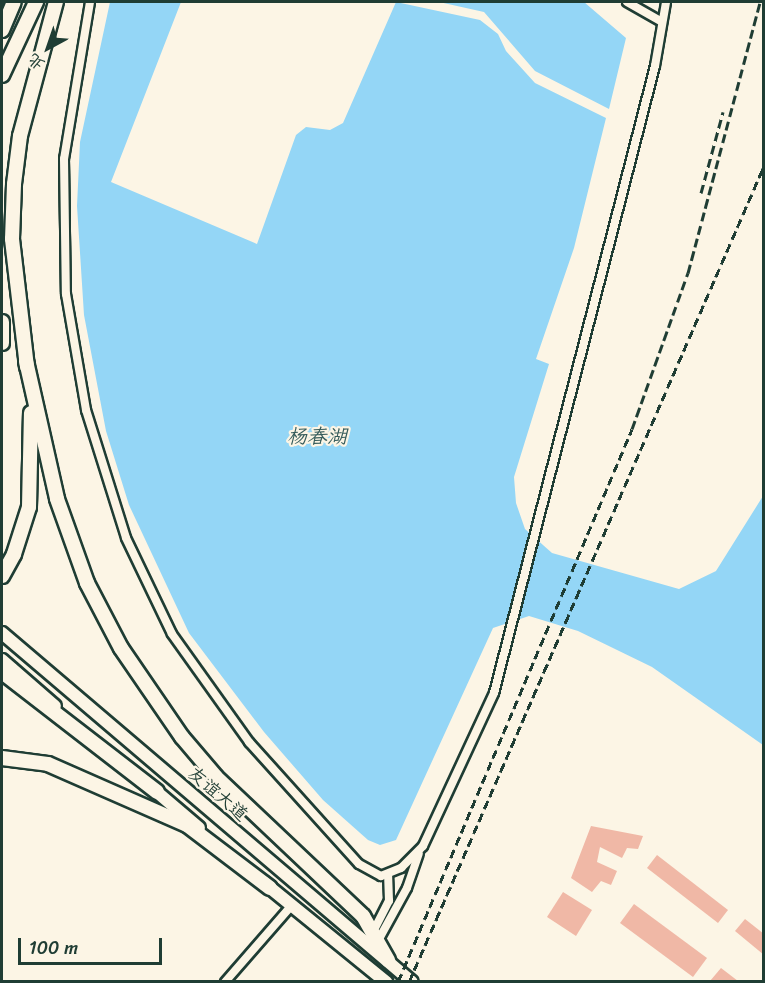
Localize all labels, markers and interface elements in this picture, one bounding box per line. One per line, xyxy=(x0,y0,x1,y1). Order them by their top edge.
north arrow xyxy=(18,18,78,78)
text: 北 xyxy=(21,46,52,78)
water label: 杨春湖 xyxy=(287,424,347,448)
street label: 友谊大道 xyxy=(184,762,252,826)
scale bar xyxy=(21,926,165,964)
text: 100 m xyxy=(29,932,78,964)

